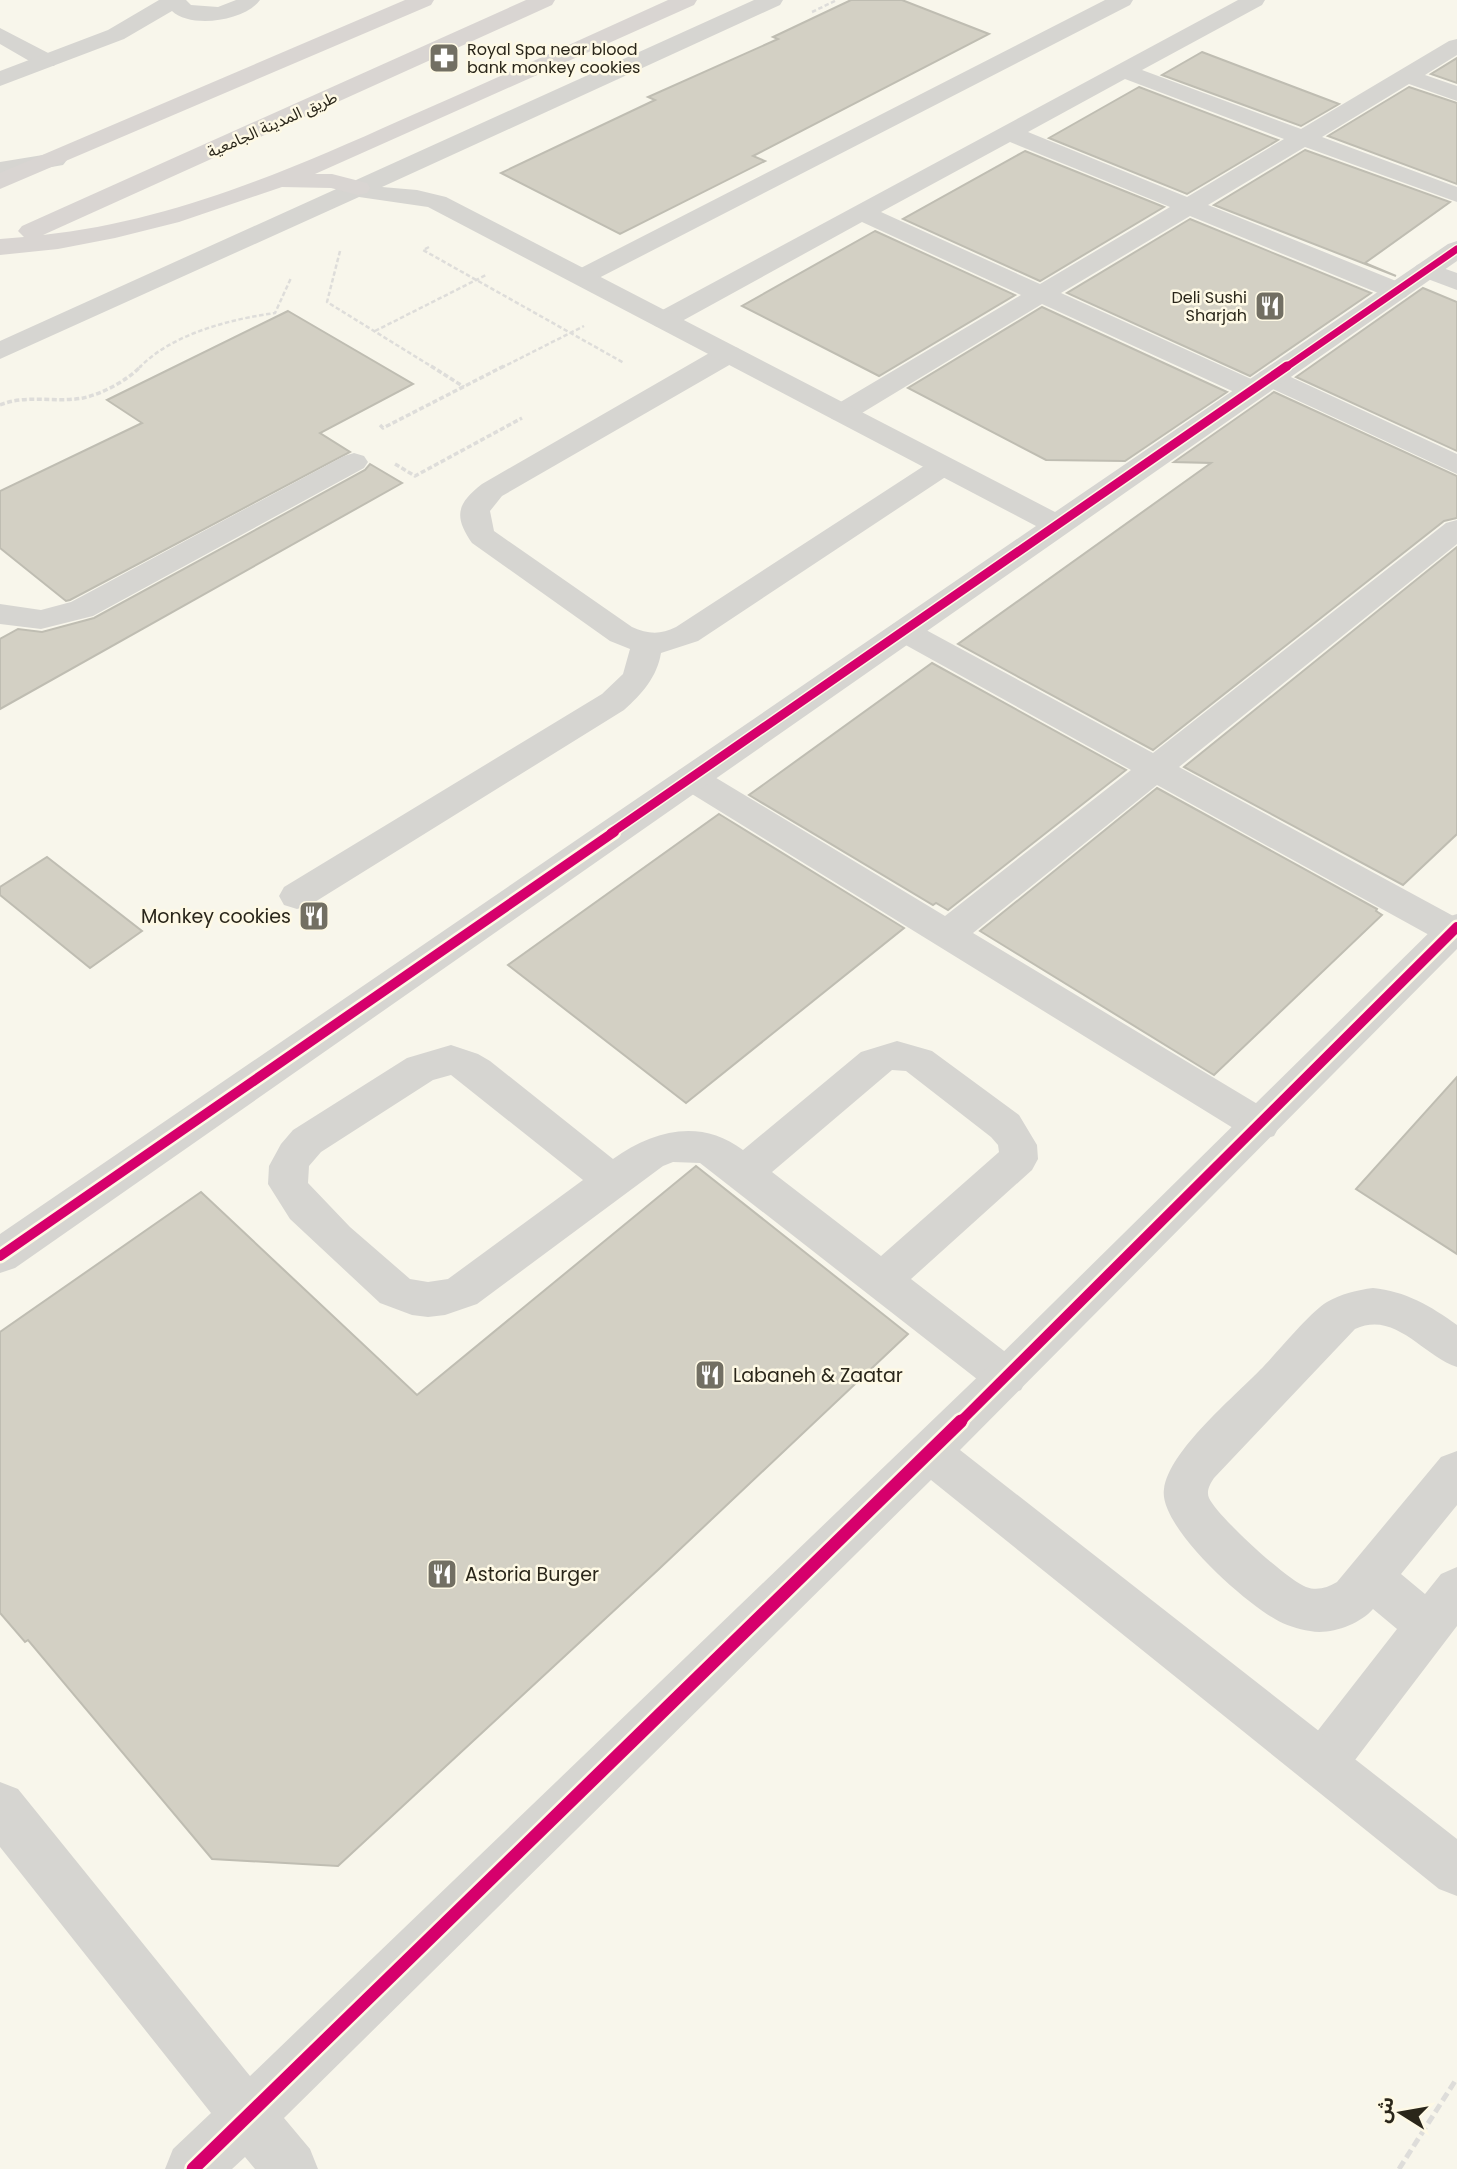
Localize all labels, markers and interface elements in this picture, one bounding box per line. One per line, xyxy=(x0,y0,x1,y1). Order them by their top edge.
place label: Royal Spa near blood bank monkey cookies xyxy=(467,38,640,79)
pharmacy icon: Royal Spa near blood bank monkey cookies xyxy=(427,41,461,75)
street label: طريق المدينة الجامعية xyxy=(204,85,341,163)
place label: Deli Sushi Sharjah xyxy=(1171,286,1247,327)
restaurant icon: Deli Sushi Sharjah xyxy=(1253,289,1287,323)
restaurant icon: Monkey cookies xyxy=(297,899,331,933)
place label: Monkey cookies xyxy=(141,903,291,930)
restaurant icon: Labaneh & Zaatar xyxy=(693,1358,727,1392)
place label: Labaneh & Zaatar xyxy=(733,1362,903,1389)
restaurant icon: Astoria Burger xyxy=(425,1557,459,1591)
place label: Astoria Burger xyxy=(465,1561,599,1588)
north arrow xyxy=(1366,2078,1436,2148)
text: ش xyxy=(1369,2094,1401,2125)

